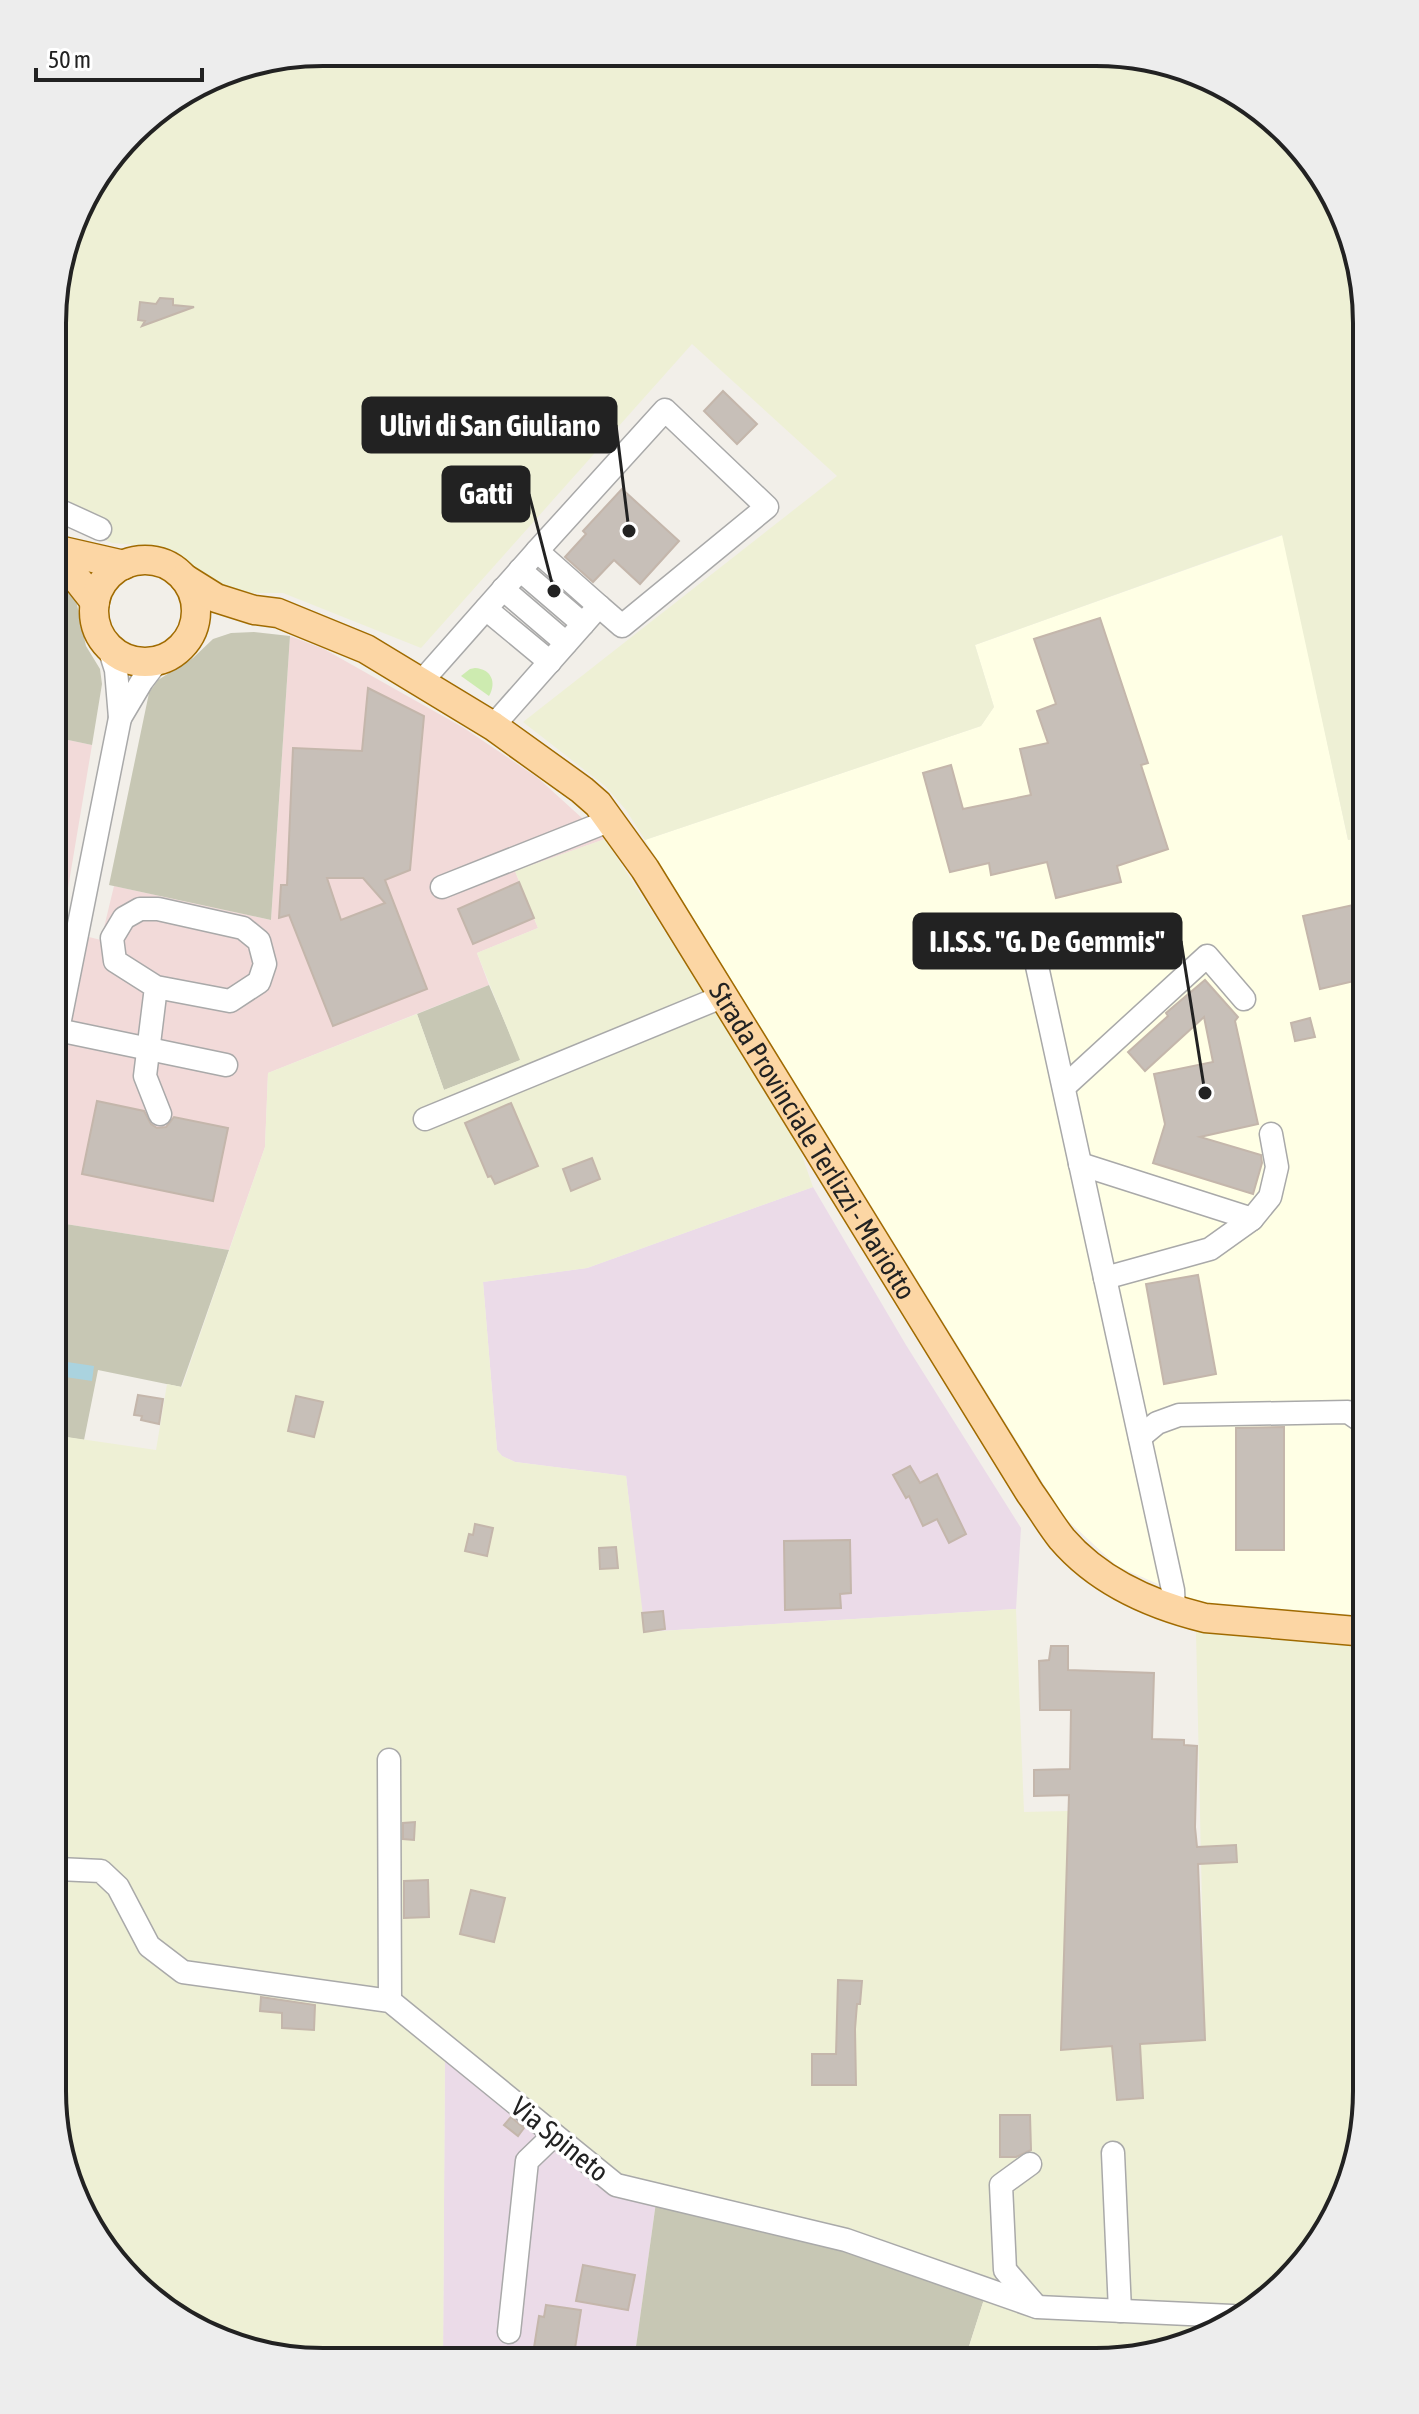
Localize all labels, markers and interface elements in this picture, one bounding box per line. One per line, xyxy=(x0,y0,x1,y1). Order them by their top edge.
scale bar xyxy=(36,32,202,82)
text: 50 m xyxy=(48,46,91,73)
callout: Ulivi di San Giuliano xyxy=(363,398,616,452)
text: Ulivi di San Giuliano xyxy=(379,408,601,442)
callout: Gatti xyxy=(443,467,529,521)
text: Gatti xyxy=(459,476,513,510)
callout: I.I.S.S. "G. De Gemmis" xyxy=(914,914,1181,968)
text: I.I.S.S. "G. De Gemmis" xyxy=(929,924,1165,958)
street label: Strada Provinciale Terlizzi - Mariotto xyxy=(703,977,923,1305)
street label: Via Spineto xyxy=(505,2090,615,2188)

